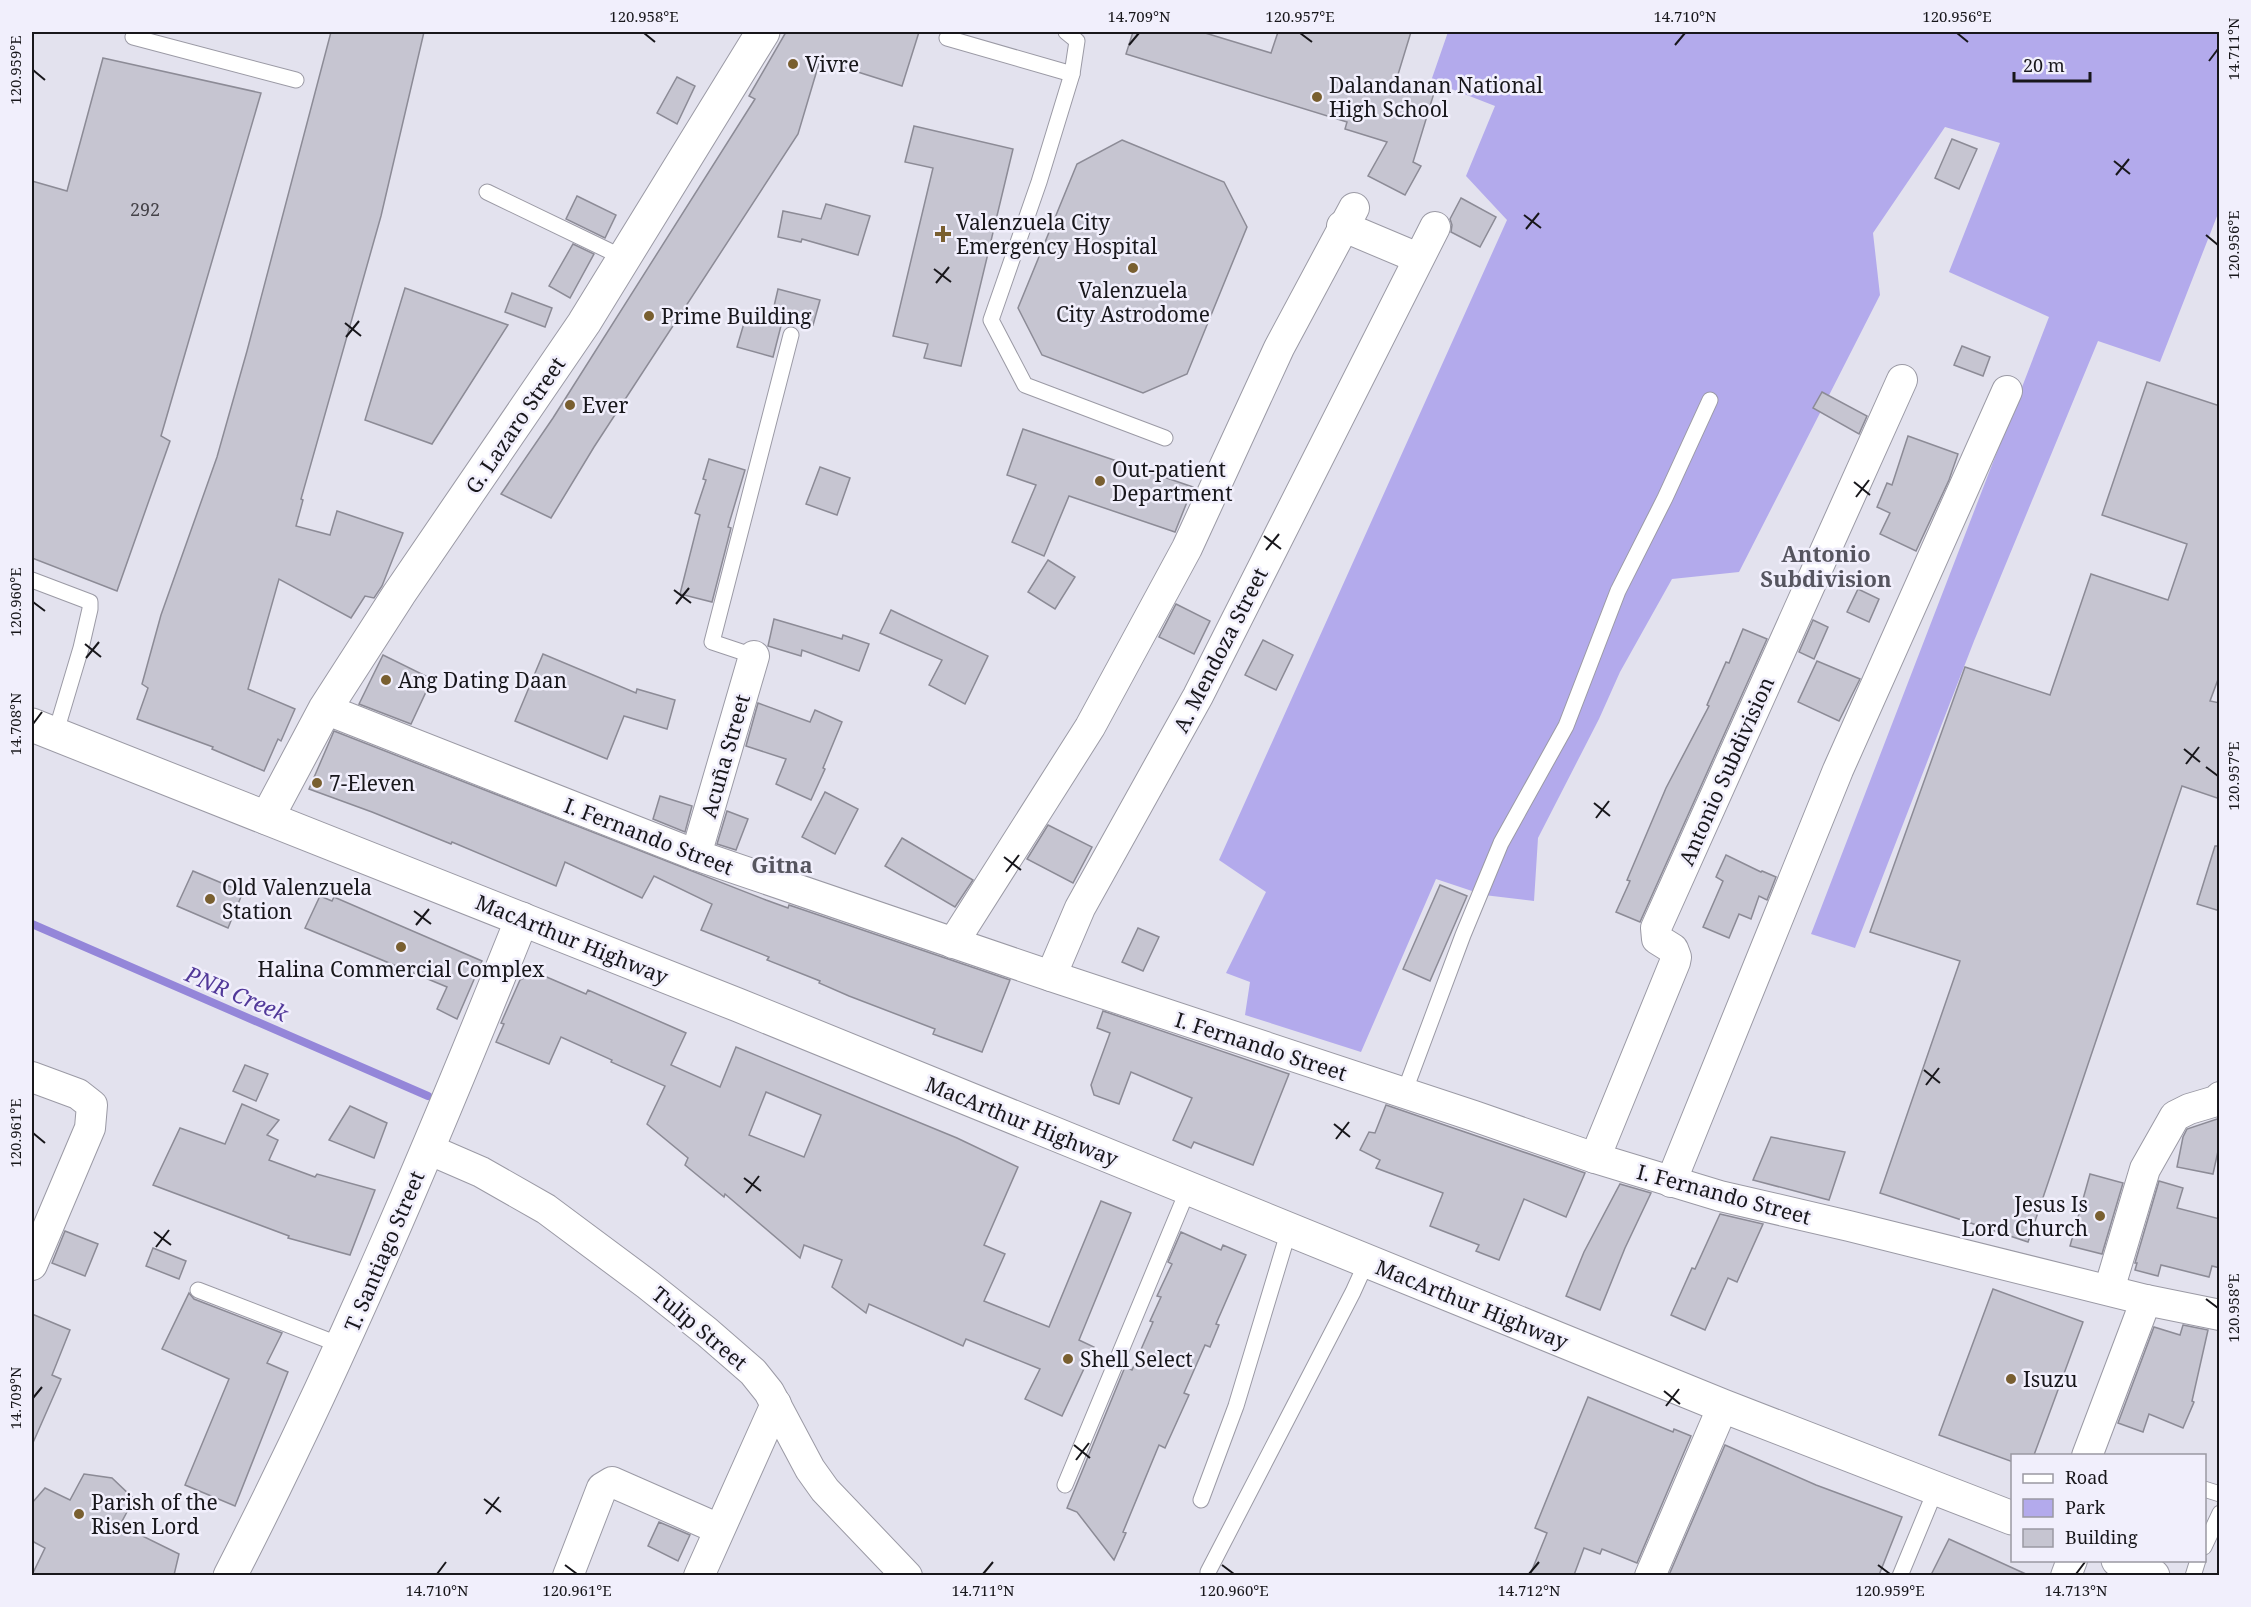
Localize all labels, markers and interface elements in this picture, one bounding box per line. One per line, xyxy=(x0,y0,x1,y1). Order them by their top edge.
text: 120.958°E xyxy=(609,6,679,26)
text: 14.709°N xyxy=(1107,6,1171,26)
text: 120.957°E xyxy=(1265,6,1335,26)
text: 14.710°N xyxy=(1653,6,1717,26)
text: 120.956°E xyxy=(1922,6,1992,26)
text: 14.711°N xyxy=(2223,17,2243,81)
text: 120.959°E xyxy=(5,35,25,105)
scale bar xyxy=(2014,45,2090,83)
place label: Vivre xyxy=(805,50,859,78)
text: 20 m xyxy=(2023,53,2065,77)
marker: Vivre xyxy=(786,57,800,71)
place label: Dalandanan National High School xyxy=(1329,71,1544,123)
marker: Dalandanan National High School xyxy=(1310,90,1324,104)
house number: 292 xyxy=(130,197,160,221)
place label: Valenzuela City Emergency Hospital xyxy=(956,208,1158,260)
text: 120.956°E xyxy=(2223,210,2243,280)
marker: Valenzuela City Emergency Hospital xyxy=(934,225,952,243)
marker: Valenzuela City Astrodome xyxy=(1126,261,1140,275)
place label: Valenzuela City Astrodome xyxy=(1056,276,1210,328)
place label: Prime Building xyxy=(661,302,812,330)
marker: Prime Building xyxy=(642,309,656,323)
street label: G. Lazaro Street xyxy=(459,351,571,499)
place label: Ever xyxy=(582,391,628,419)
marker: Ever xyxy=(563,398,577,412)
place label: Out-patient Department xyxy=(1112,455,1233,507)
marker: Out-patient Department xyxy=(1093,474,1107,488)
district label: Antonio Subdivision xyxy=(1760,538,1892,593)
street label: A. Mendoza Street xyxy=(1166,563,1274,737)
text: 120.960°E xyxy=(5,567,25,637)
place label: Ang Dating Daan xyxy=(398,666,567,694)
street label: Antonio Subdivision xyxy=(1672,672,1780,870)
marker: Ang Dating Daan xyxy=(379,673,393,687)
street label: Acuña Street xyxy=(694,691,756,821)
text: 14.708°N xyxy=(5,692,25,756)
text: 120.957°E xyxy=(2223,741,2243,811)
place label: 7-Eleven xyxy=(329,769,415,797)
marker: 7-Eleven xyxy=(310,776,324,790)
street label: I. Fernando Street xyxy=(560,791,738,881)
district label: Gitna xyxy=(751,849,813,879)
place label: Old Valenzuela Station xyxy=(222,873,372,925)
street label: MacArthur Highway xyxy=(472,888,673,990)
marker: Old Valenzuela Station xyxy=(203,892,217,906)
marker: Halina Commercial Complex xyxy=(394,940,408,954)
place label: Halina Commercial Complex xyxy=(258,955,545,983)
water label: PNR Creek xyxy=(180,958,294,1029)
street label: I. Fernando Street xyxy=(1172,1005,1350,1087)
street label: MacArthur Highway xyxy=(922,1070,1123,1172)
text: 120.961°E xyxy=(5,1098,25,1168)
street label: I. Fernando Street xyxy=(1634,1157,1814,1231)
street label: T. Santiago Street xyxy=(338,1166,430,1336)
place label: Jesus Is Lord Church xyxy=(1961,1190,2088,1242)
marker: Jesus Is Lord Church xyxy=(2093,1209,2107,1223)
street label: MacArthur Highway xyxy=(1372,1253,1573,1355)
text: 120.958°E xyxy=(2223,1273,2243,1343)
street label: Tulip Street xyxy=(646,1280,754,1376)
place label: Shell Select xyxy=(1080,1345,1193,1373)
marker: Shell Select xyxy=(1061,1352,1075,1366)
place label: Isuzu xyxy=(2023,1365,2078,1393)
text: 14.709°N xyxy=(5,1366,25,1430)
marker: Isuzu xyxy=(2004,1372,2018,1386)
legend xyxy=(2011,1454,2206,1562)
text: Road xyxy=(2065,1465,2108,1489)
place label: Parish of the Risen Lord xyxy=(91,1488,218,1540)
text: Park xyxy=(2065,1495,2105,1519)
marker: Parish of the Risen Lord xyxy=(72,1507,86,1521)
text: Building xyxy=(2065,1525,2138,1549)
text: 14.710°N xyxy=(405,1580,469,1600)
text: 120.961°E xyxy=(542,1580,612,1600)
text: 14.711°N xyxy=(951,1580,1015,1600)
text: 120.960°E xyxy=(1199,1580,1269,1600)
text: 14.712°N xyxy=(1497,1580,1561,1600)
text: 120.959°E xyxy=(1855,1580,1925,1600)
text: 14.713°N xyxy=(2044,1580,2108,1600)

